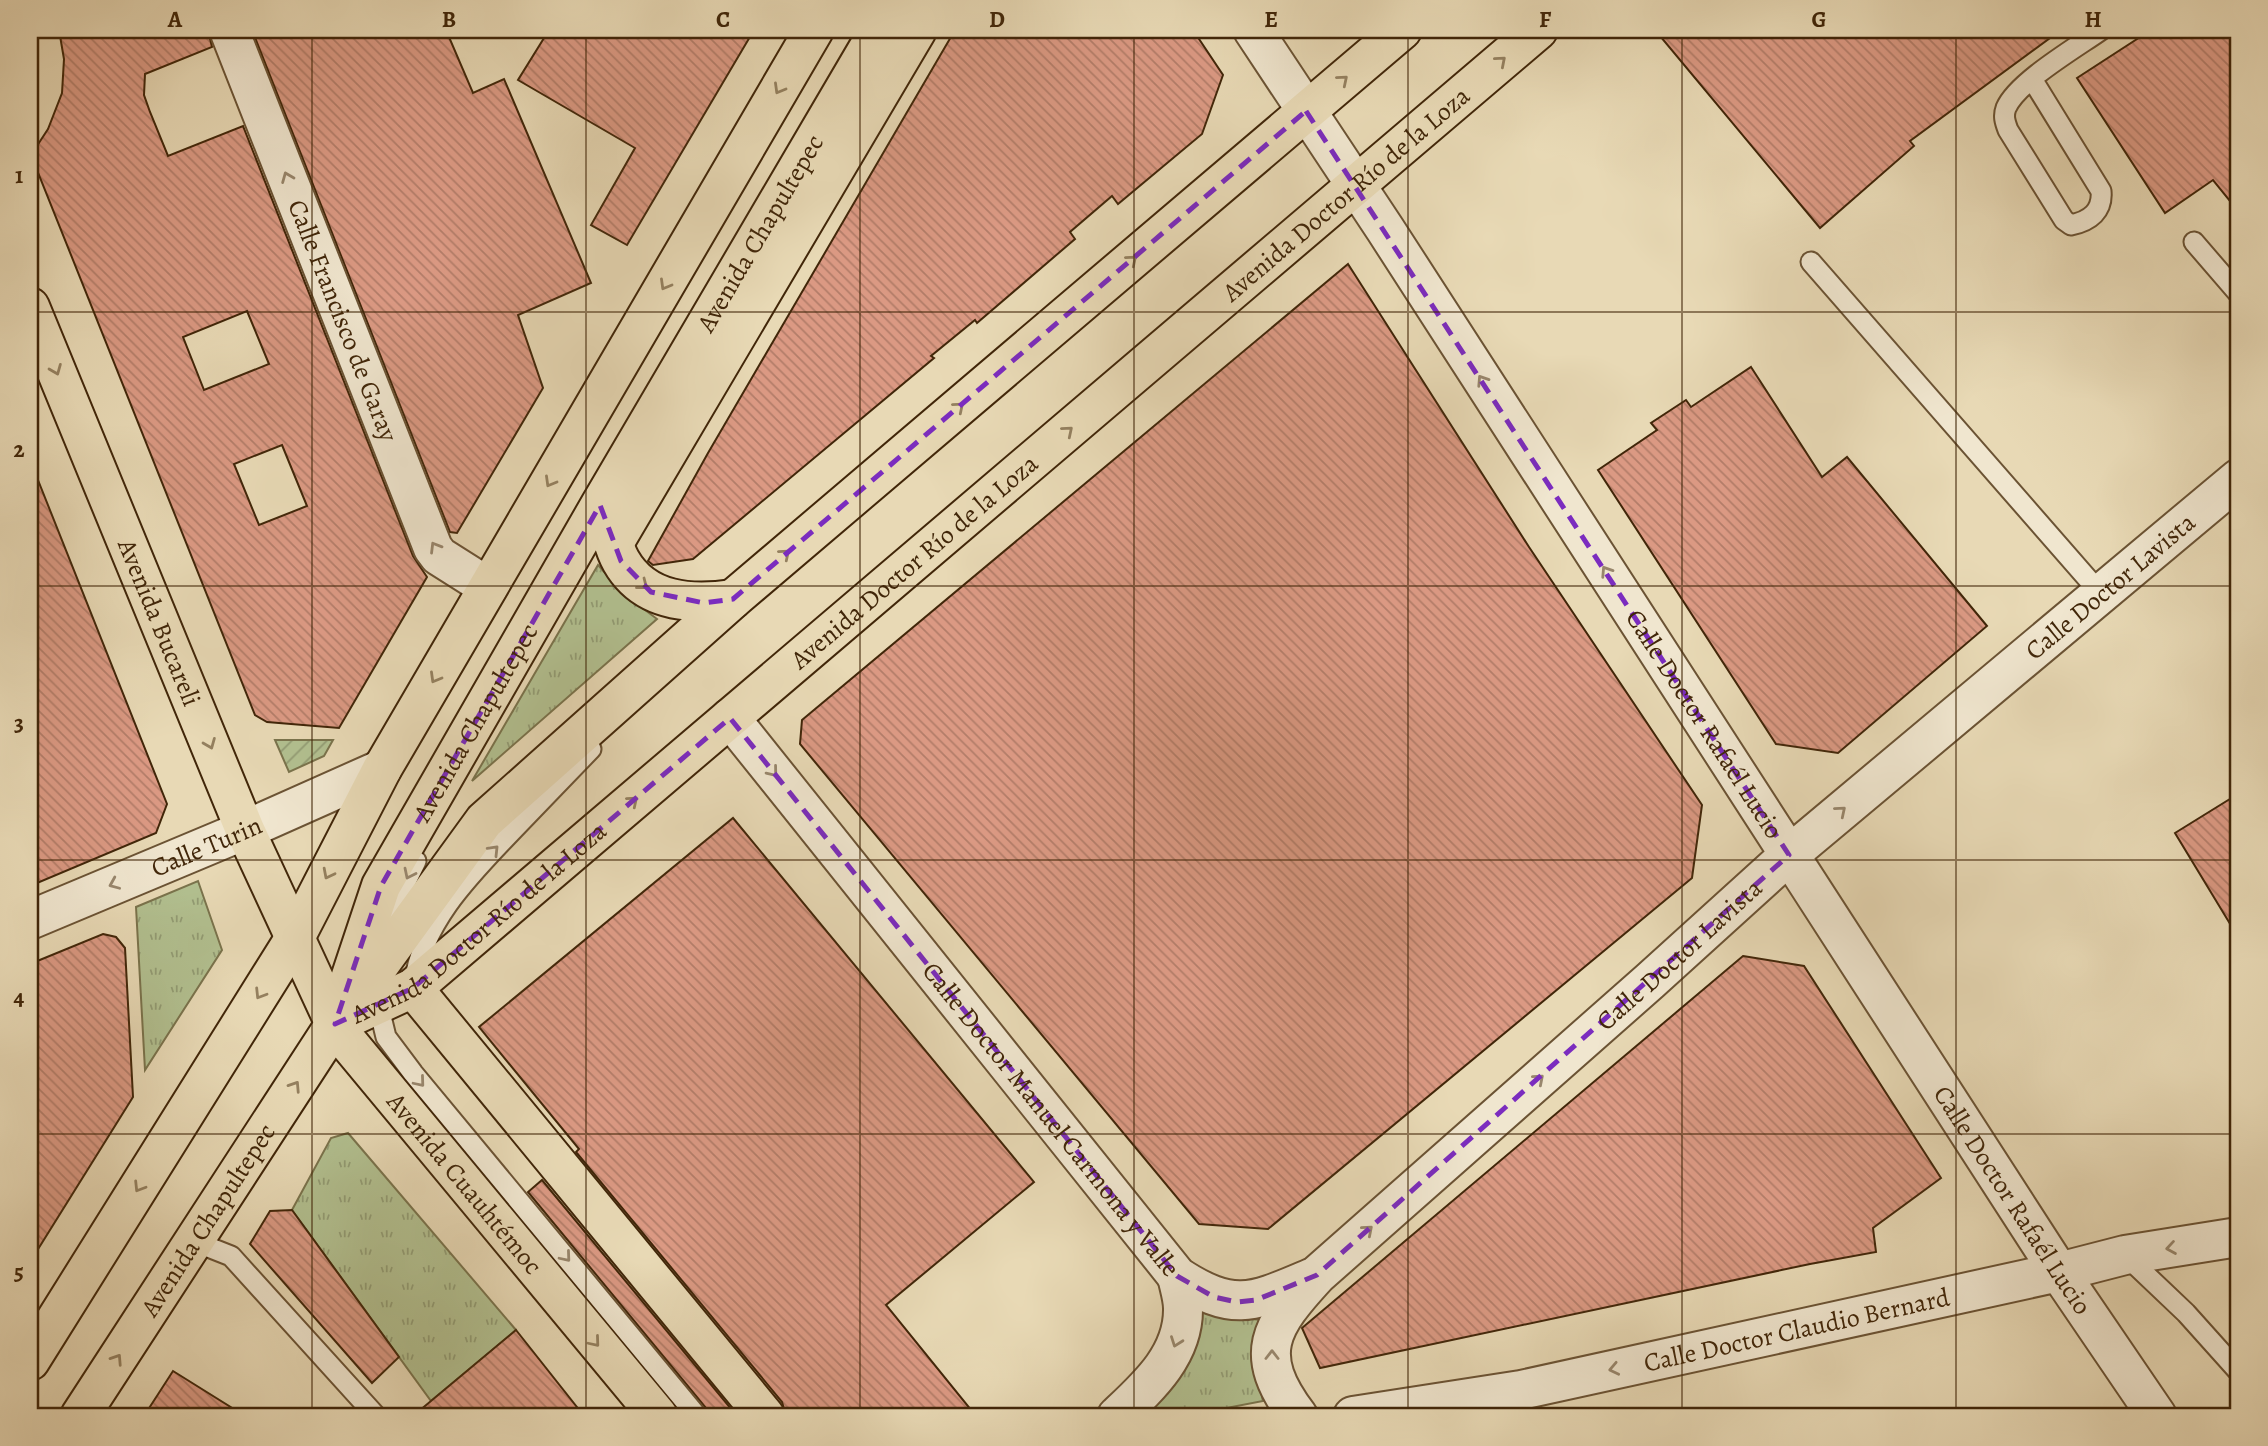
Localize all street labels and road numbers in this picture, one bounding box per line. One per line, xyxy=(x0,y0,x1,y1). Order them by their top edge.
street label: Avenida Doctor Río de la Loza xyxy=(1214,78,1477,310)
street label: Avenida Chapultepec xyxy=(688,128,831,339)
street label: Calle Francisco de Garay xyxy=(280,194,407,447)
street label: Avenida Doctor Río de la Loza xyxy=(782,446,1045,677)
street label: Calle Doctor Lavista xyxy=(2018,505,2202,668)
street label: Avenida Bucareli xyxy=(109,533,210,711)
street label: Calle Doctor Rafaél Lucio xyxy=(1618,602,1792,845)
street label: Avenida Chapultepec xyxy=(404,617,546,829)
street label: Calle Turin xyxy=(145,807,267,885)
street label: Avenida Doctor Río de la Loza xyxy=(344,813,614,1032)
street label: Calle Doctor Lavista xyxy=(1589,870,1769,1038)
street label: Calle Doctor Manuel Carmona y Valle xyxy=(915,955,1188,1284)
street label: Calle Doctor Rafaél Lucio xyxy=(1925,1079,2100,1321)
street label: Avenida Cuauhtémoc xyxy=(378,1084,551,1282)
street label: Avenida Chapultepec xyxy=(131,1117,283,1324)
street label: Calle Doctor Claudio Bernard xyxy=(1640,1279,1953,1380)

